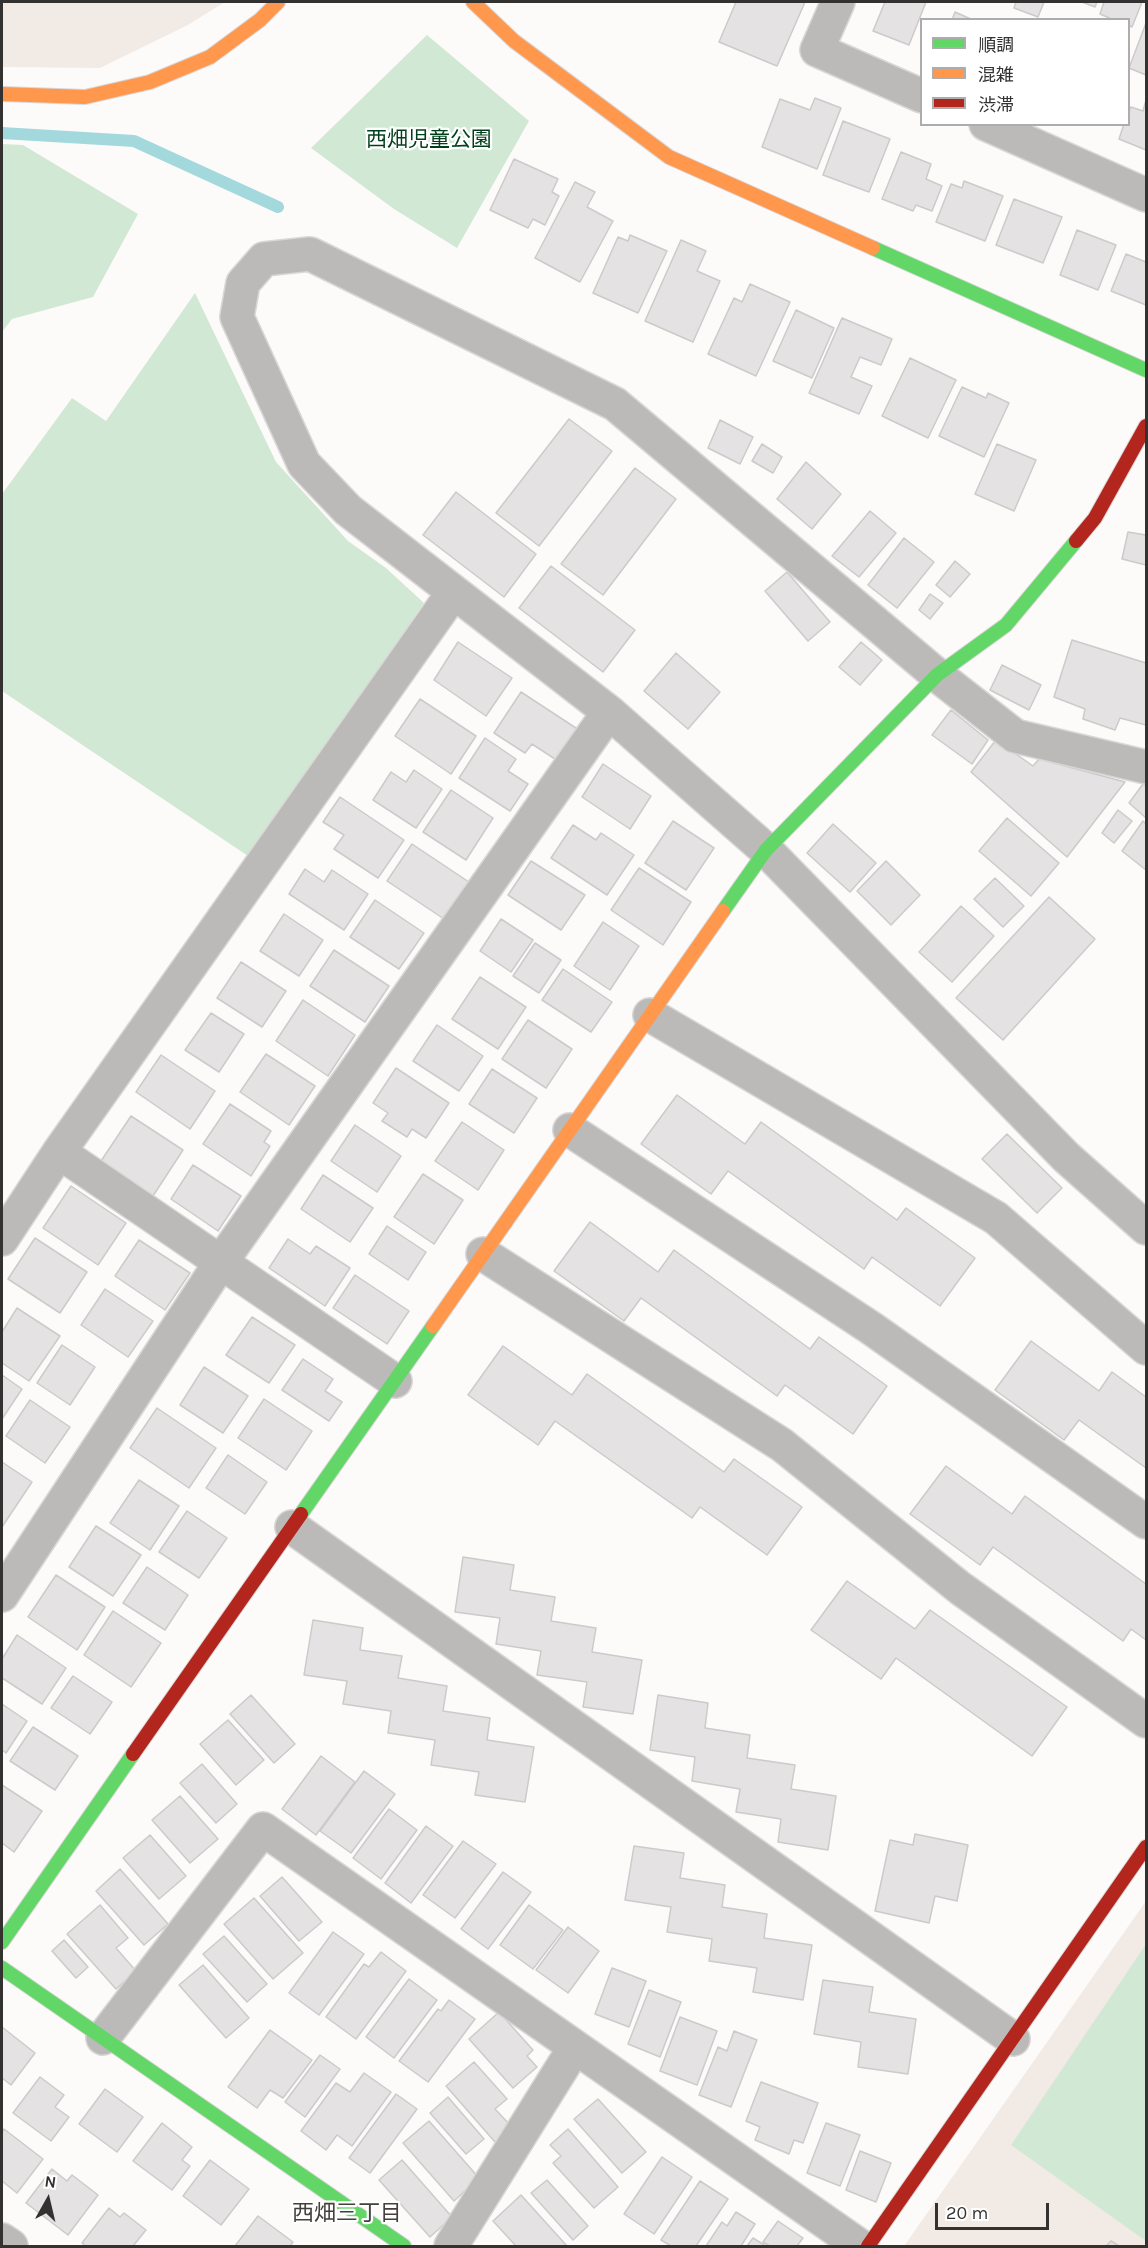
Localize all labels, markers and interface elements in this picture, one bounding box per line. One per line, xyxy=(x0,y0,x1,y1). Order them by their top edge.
legend xyxy=(920,18,1130,126)
text: 順調 xyxy=(978,34,1014,56)
text: 混雑 xyxy=(978,64,1014,86)
text: 渋滞 xyxy=(978,94,1014,116)
park label: 西畑児童公園 xyxy=(366,127,492,153)
north arrow xyxy=(18,2170,78,2230)
text: N xyxy=(44,2171,58,2192)
scale bar xyxy=(938,2191,1052,2229)
district label: 西畑三丁目 xyxy=(292,2201,402,2227)
text: 20 m xyxy=(946,2202,988,2224)

